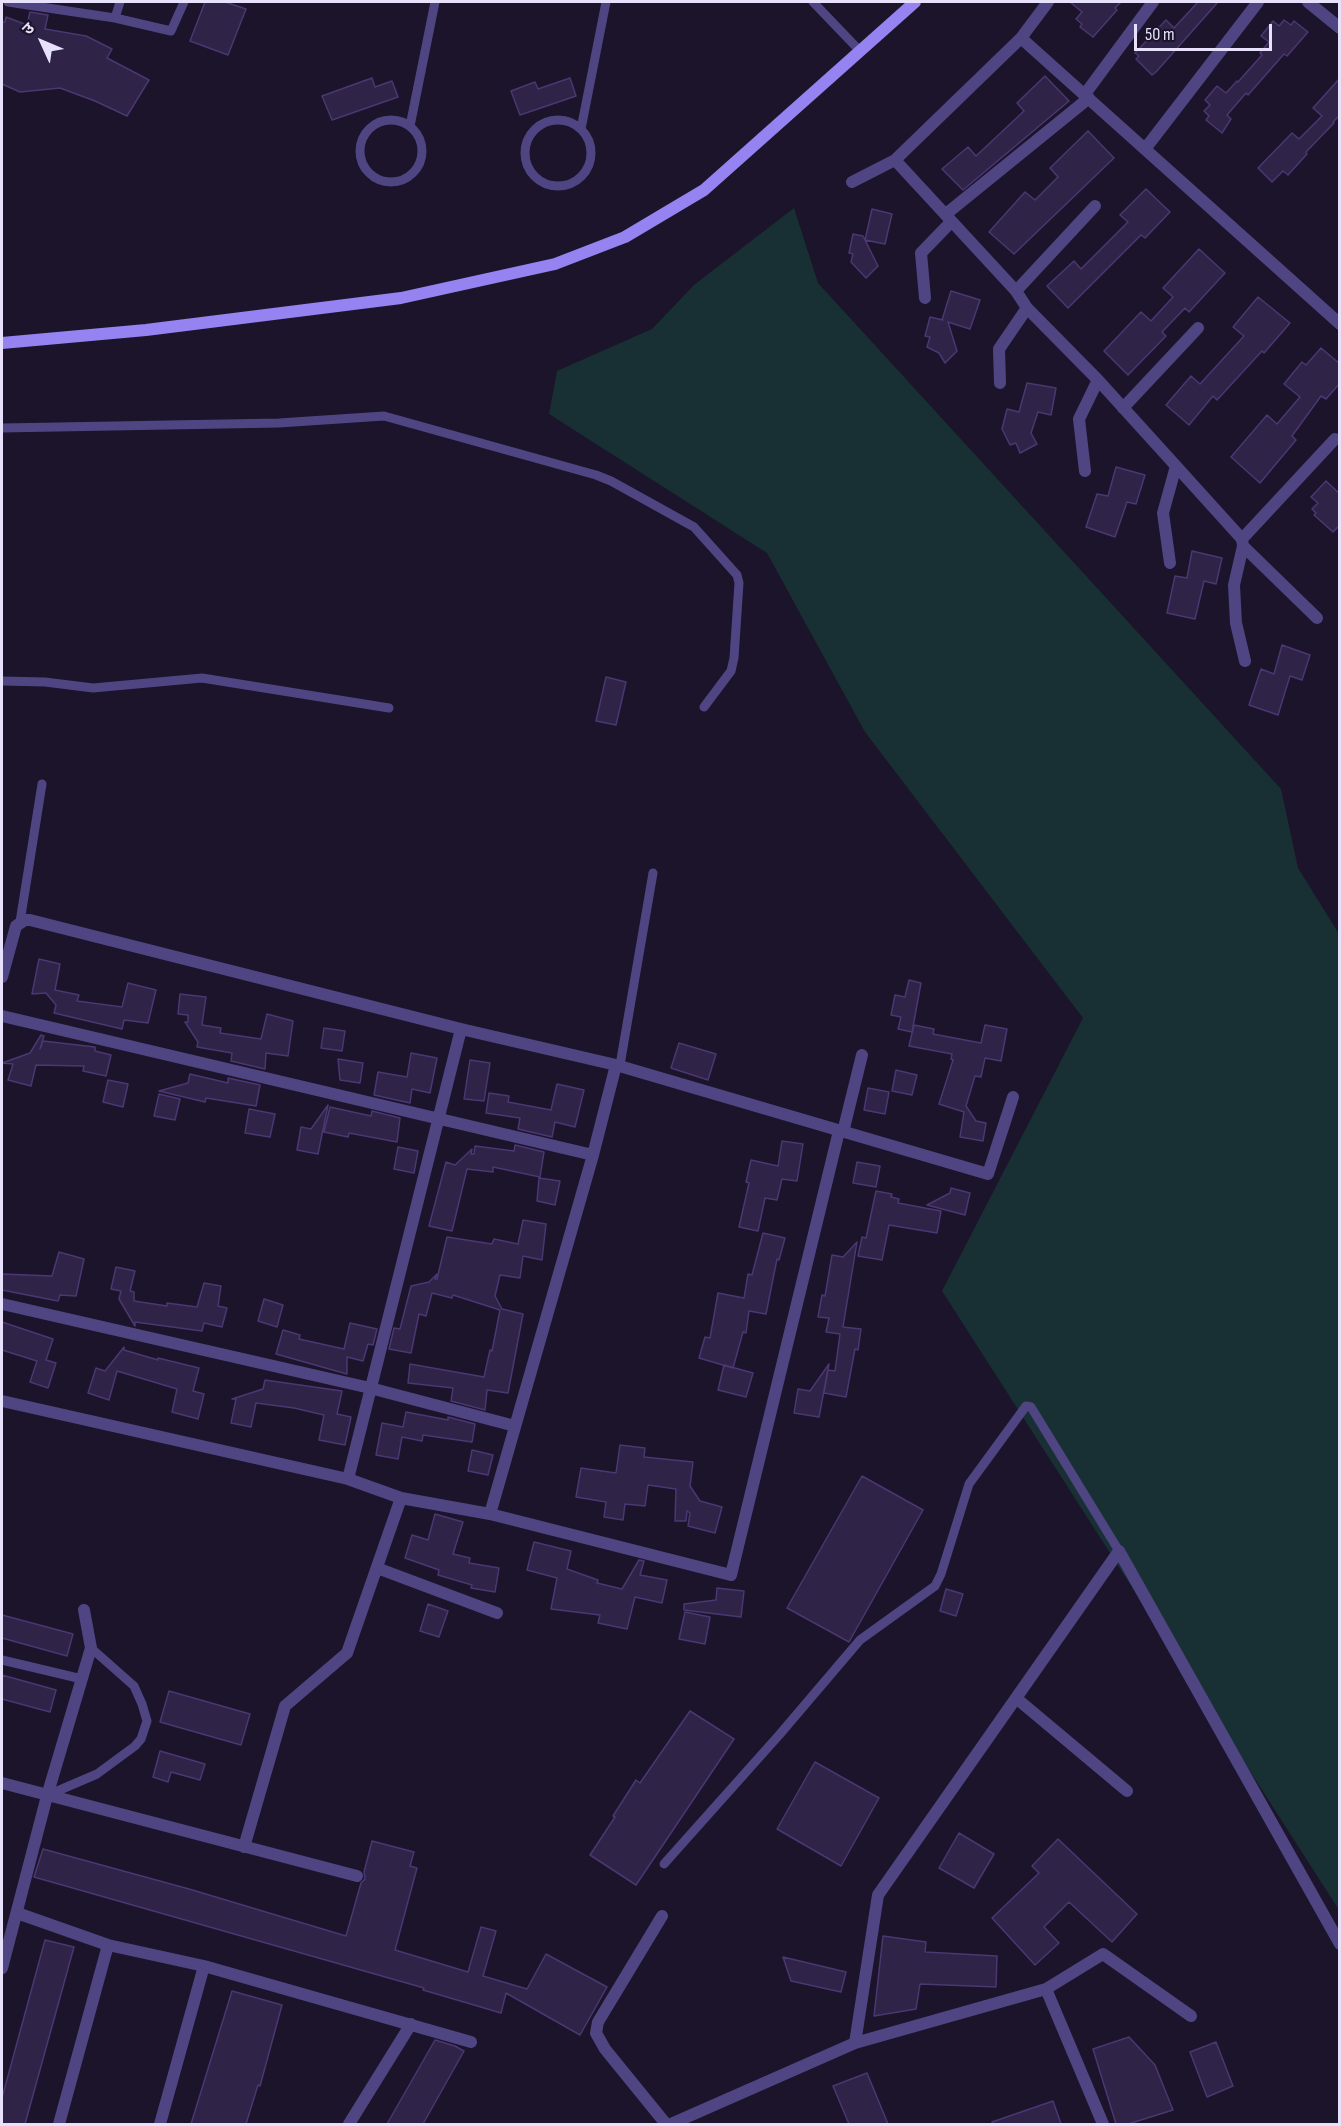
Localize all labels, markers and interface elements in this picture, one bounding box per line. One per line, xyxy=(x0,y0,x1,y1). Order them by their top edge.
north arrow xyxy=(12,12,72,72)
scale bar xyxy=(1137,12,1275,50)
text: उ xyxy=(19,19,39,39)
text: 50 m xyxy=(1145,24,1175,45)

